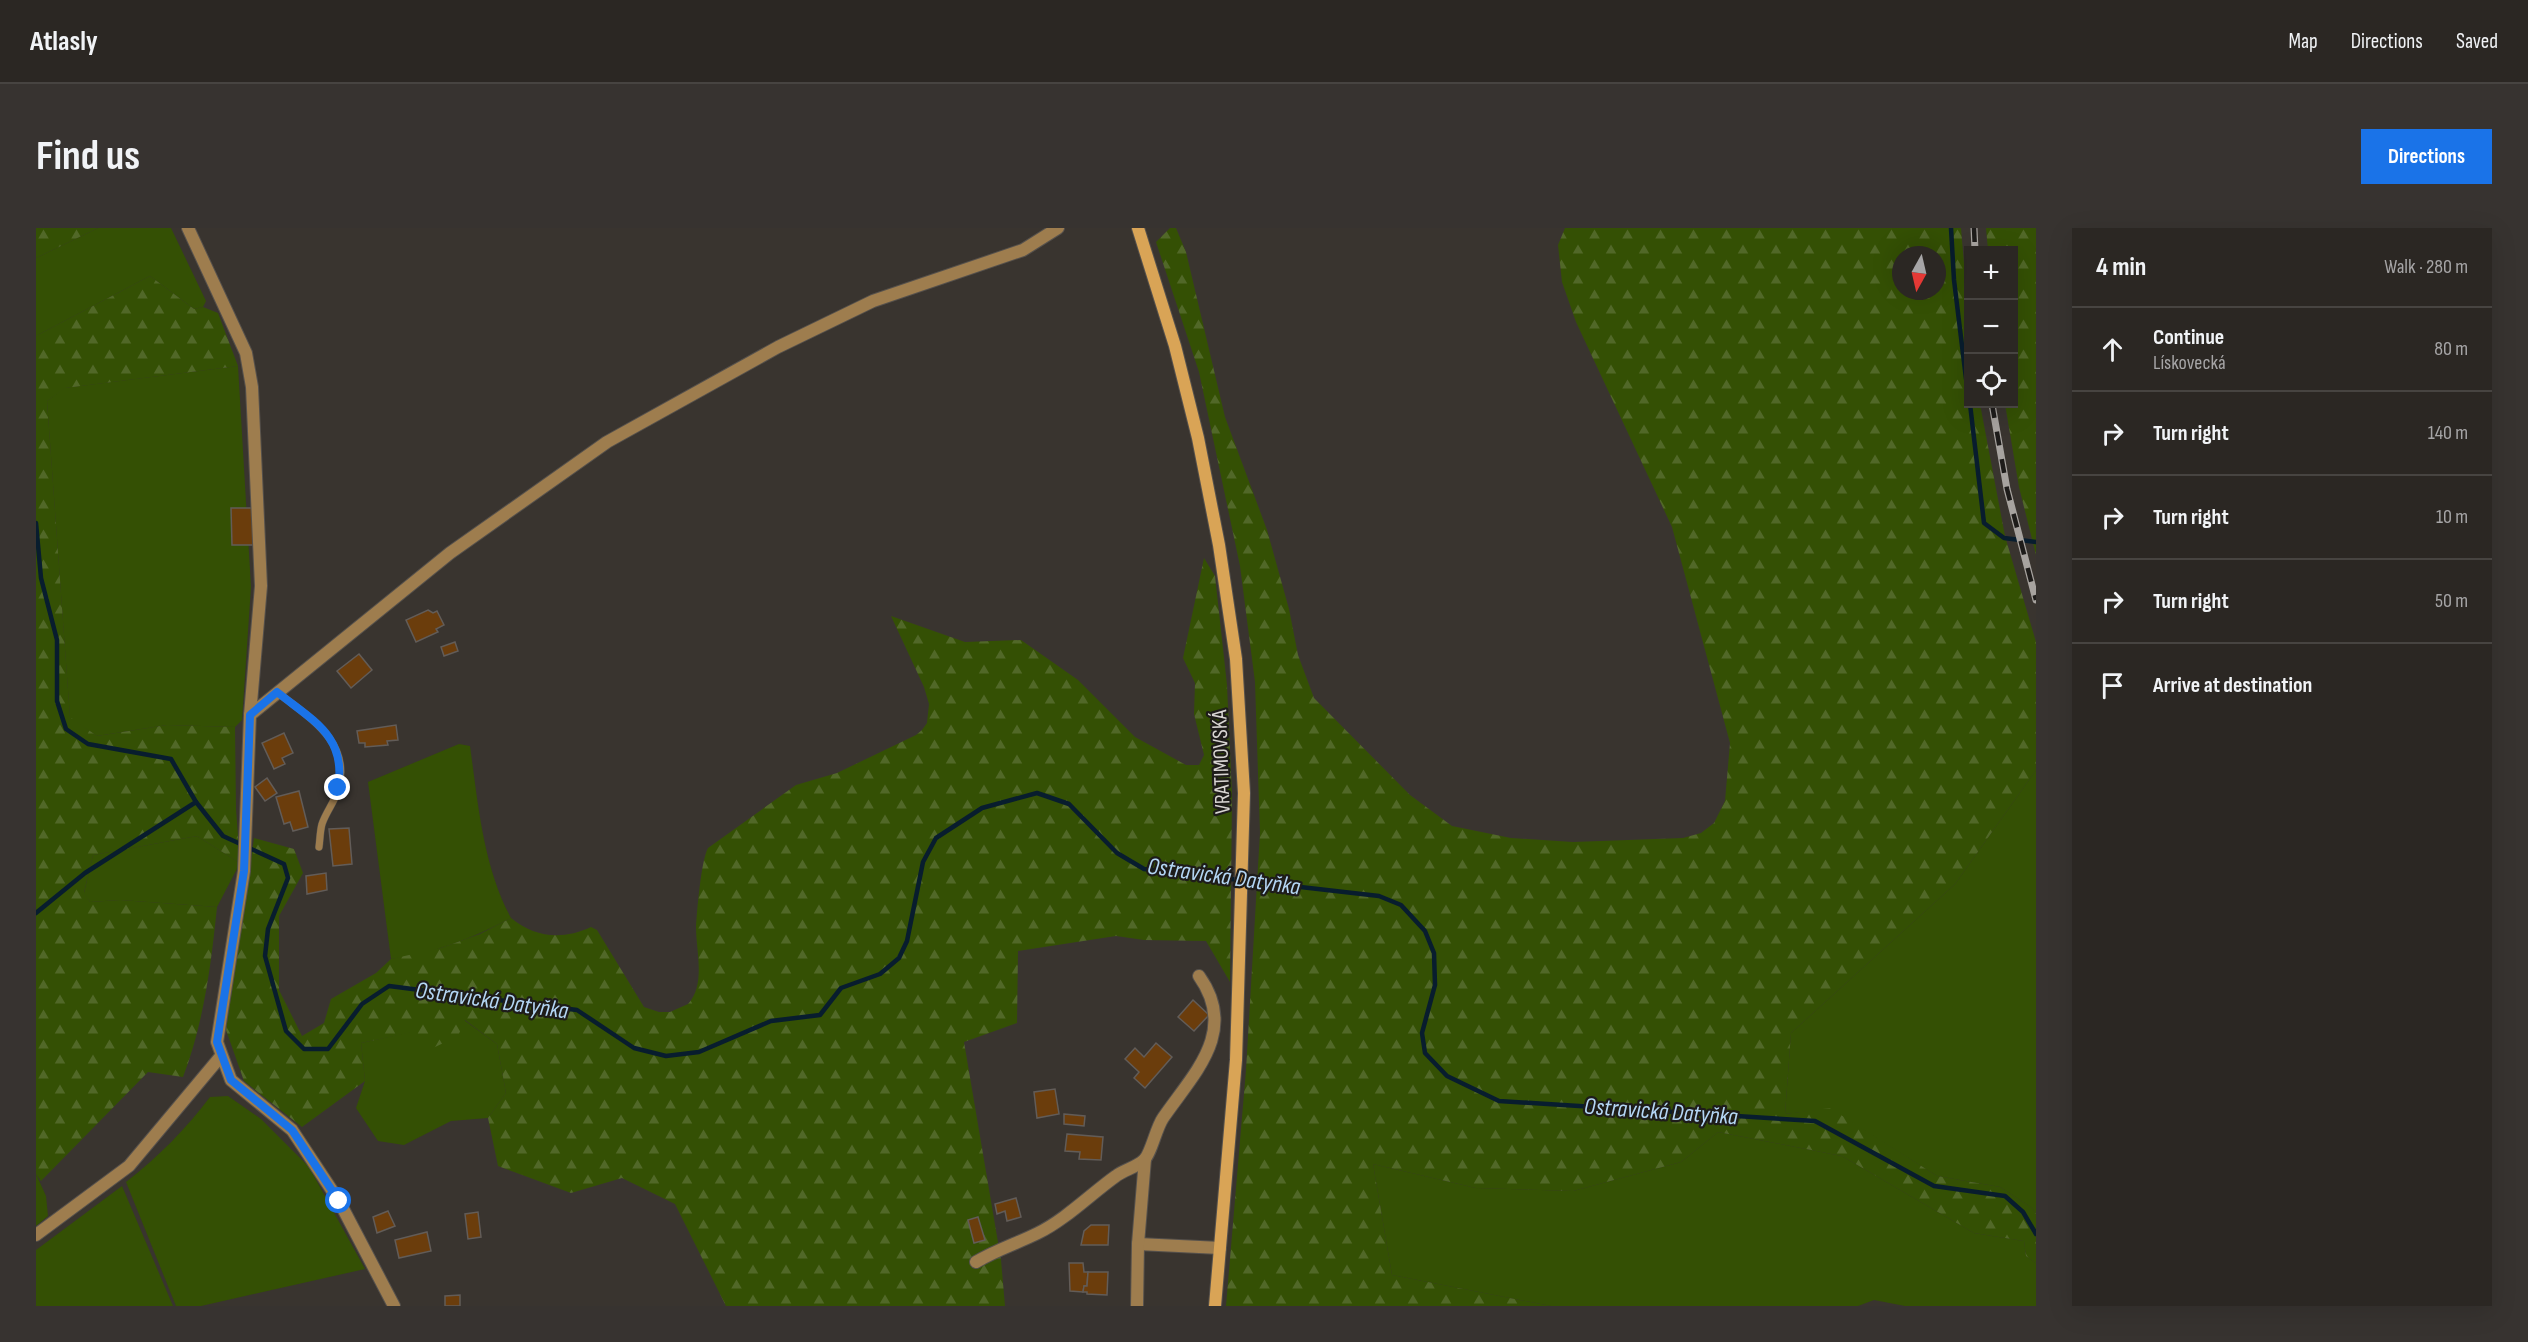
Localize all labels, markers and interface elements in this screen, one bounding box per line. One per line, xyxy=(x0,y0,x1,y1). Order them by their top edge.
text: Atlasly xyxy=(30,25,98,58)
text: Map xyxy=(2288,29,2318,54)
text: Directions xyxy=(2351,29,2423,54)
text: Saved xyxy=(2456,29,2498,54)
button: Directions xyxy=(2361,129,2492,184)
text: Find us xyxy=(36,131,140,182)
north arrow xyxy=(1892,246,1946,300)
map controls xyxy=(1964,246,2018,408)
button: + xyxy=(1964,246,2018,300)
text: 4 min xyxy=(2096,252,2146,283)
text: Walk · 280 m xyxy=(2384,255,2468,279)
button: − xyxy=(1964,300,2018,354)
text: Continue xyxy=(2153,324,2224,351)
icon: ahead xyxy=(2096,333,2129,366)
text: 80 m xyxy=(2434,337,2468,361)
text: Lískovecká xyxy=(2153,351,2226,375)
button: locate xyxy=(1964,354,2018,408)
icon: right xyxy=(2096,417,2129,450)
text: Turn right xyxy=(2153,420,2229,447)
text: 140 m xyxy=(2428,421,2468,445)
icon: right xyxy=(2096,501,2129,534)
text: Turn right xyxy=(2153,504,2229,531)
text: 10 m xyxy=(2436,505,2468,529)
icon: right xyxy=(2096,585,2129,618)
text: Turn right xyxy=(2153,588,2229,615)
text: 50 m xyxy=(2435,589,2468,613)
icon: arrive xyxy=(2096,669,2129,702)
text: Arrive at destination xyxy=(2153,672,2312,699)
street label: VRATIMOVSKÁ xyxy=(1206,709,1237,815)
route end xyxy=(324,774,350,800)
water label: Ostravická Datyňka xyxy=(1146,851,1303,902)
water label: Ostravická Datyňka xyxy=(414,975,571,1026)
water label: Ostravická Datyňka xyxy=(1583,1092,1739,1131)
route start xyxy=(325,1187,351,1213)

